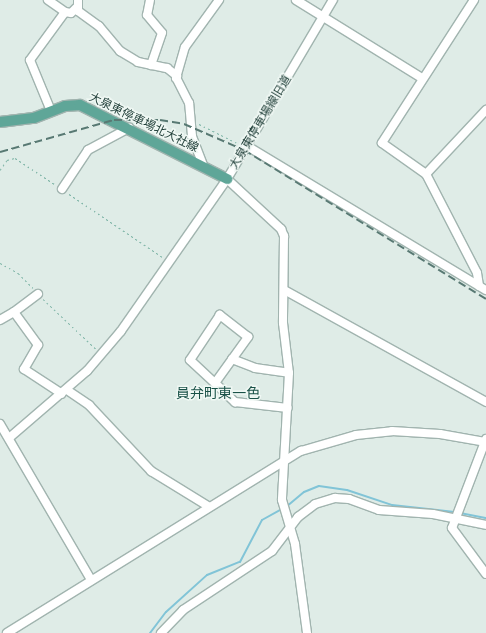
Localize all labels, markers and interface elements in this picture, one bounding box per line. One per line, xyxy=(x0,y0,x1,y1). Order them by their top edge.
street label: 大泉東停車場線旧道 xyxy=(226,72,294,172)
street label: 大泉東停車場北大社線 xyxy=(87,89,201,155)
district label: 員弁町東一色 xyxy=(176,385,260,401)

